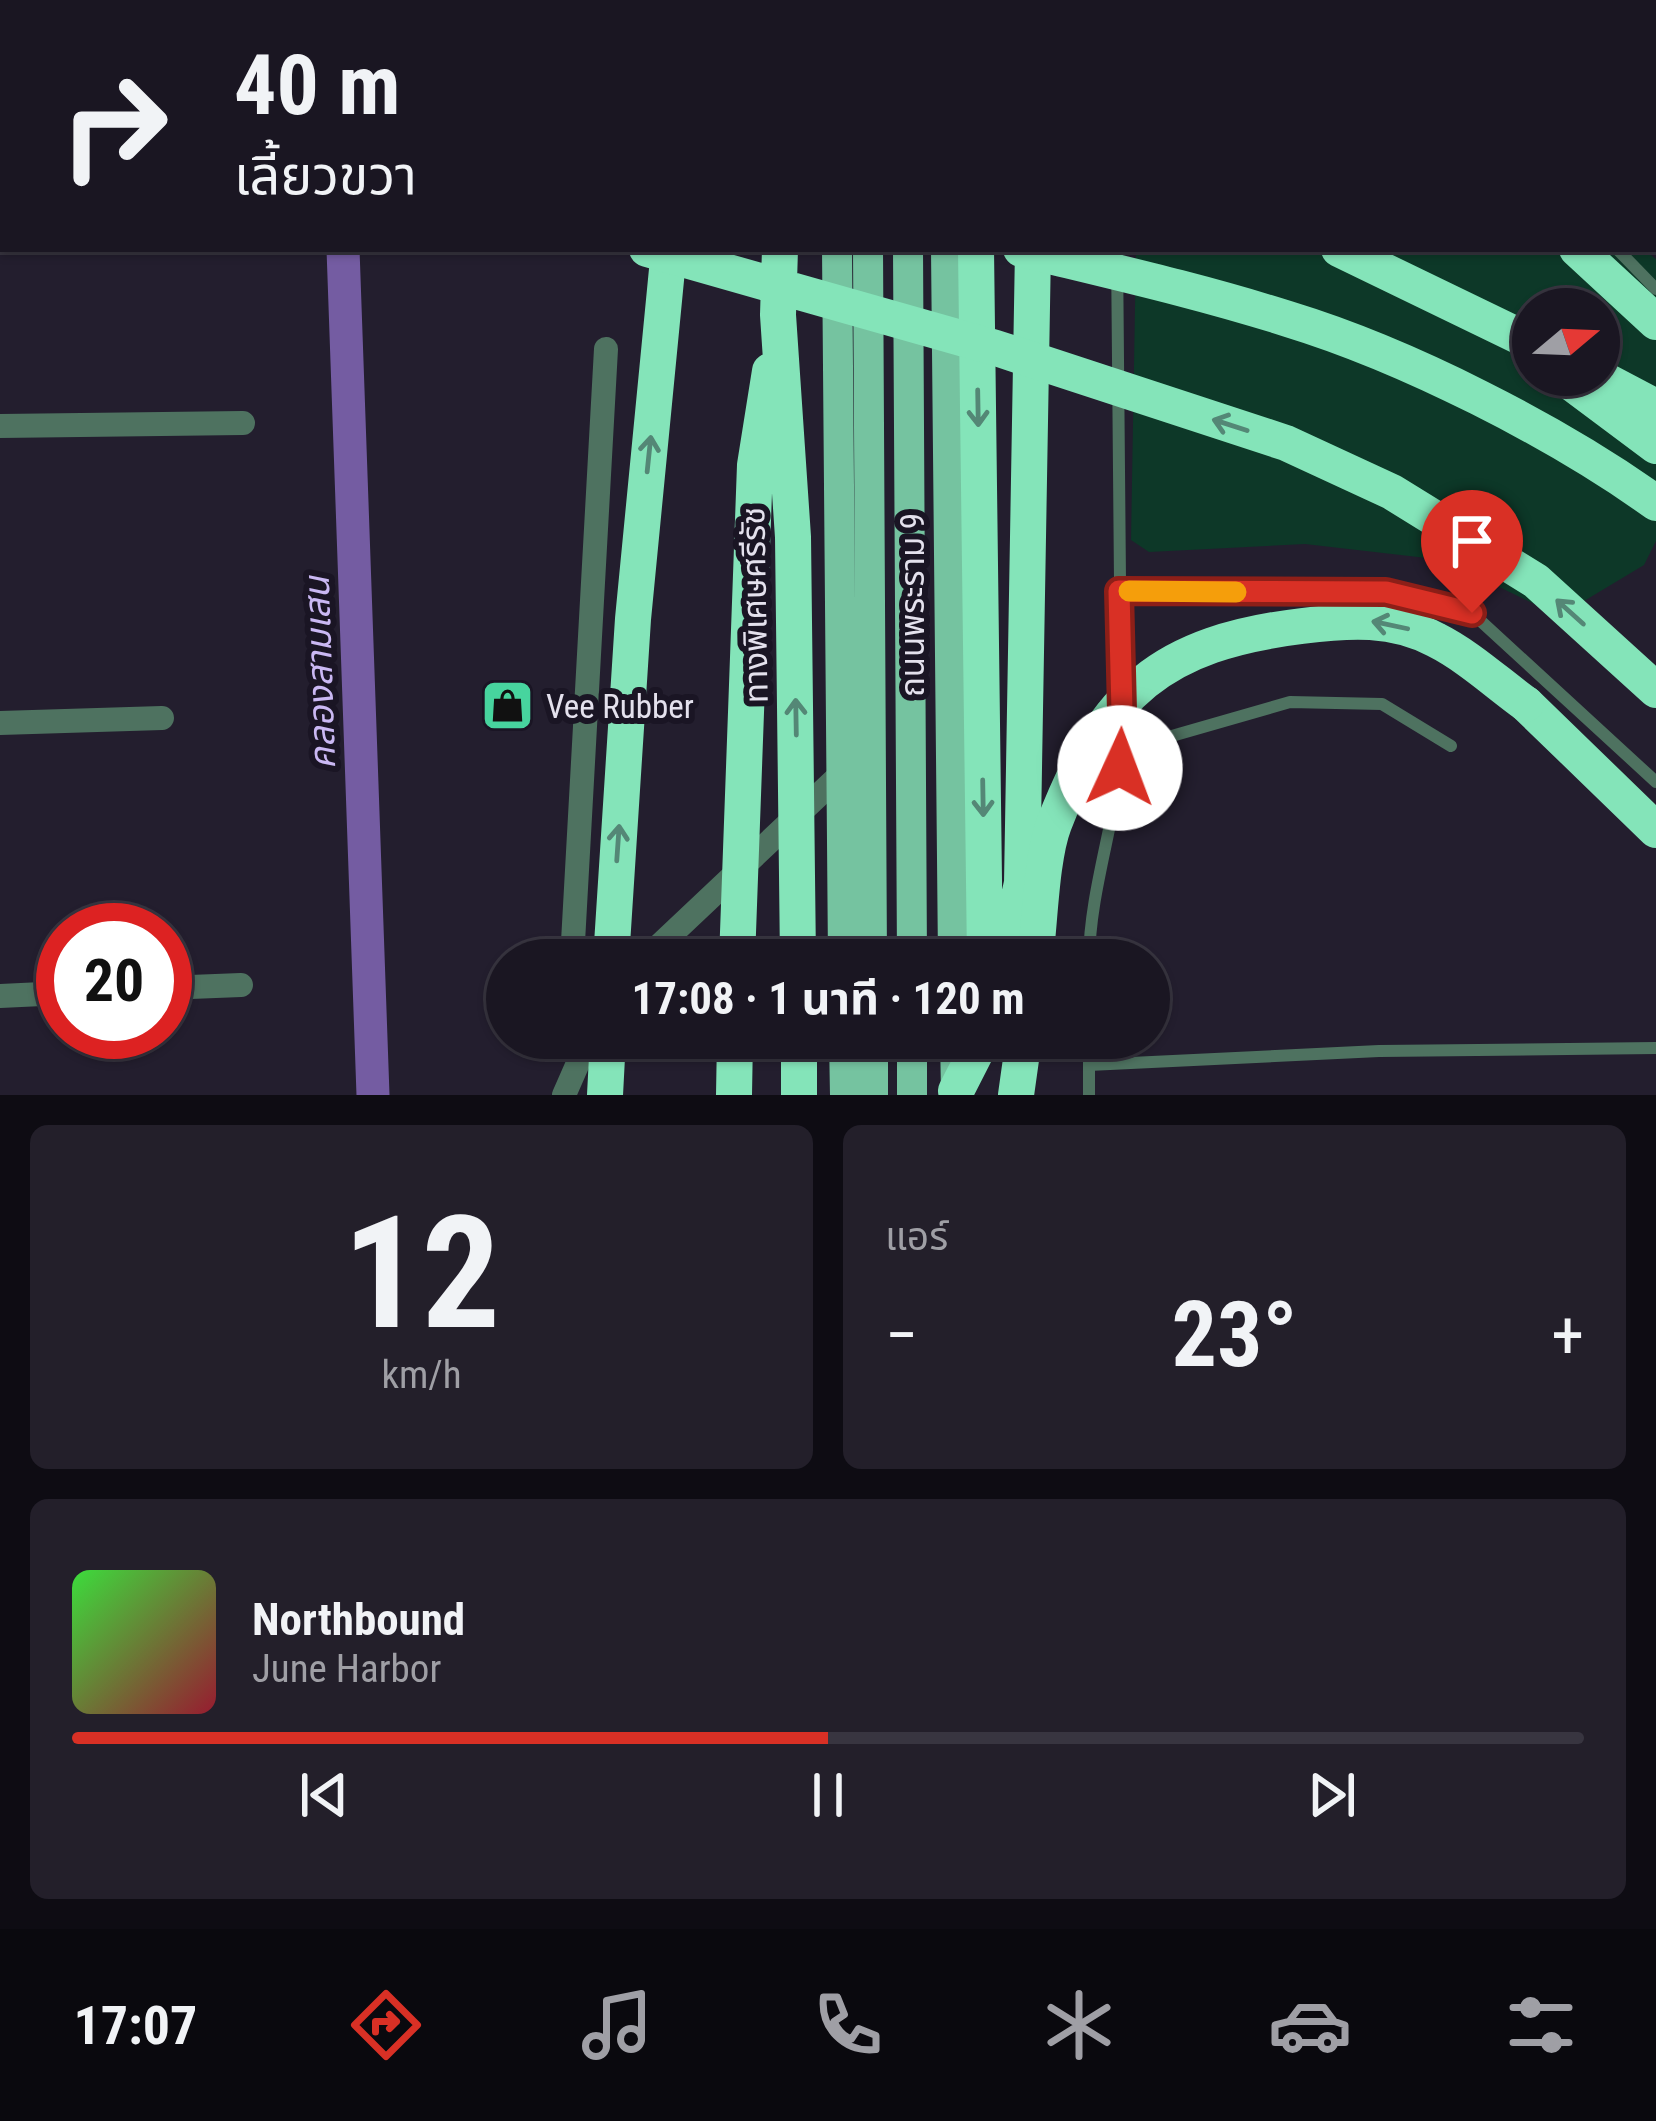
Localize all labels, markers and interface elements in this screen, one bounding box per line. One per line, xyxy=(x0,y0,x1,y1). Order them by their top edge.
text: 40 m xyxy=(234,36,401,135)
icon: right xyxy=(36,48,192,204)
text: เลี้ยวขวา xyxy=(234,144,417,207)
north arrow xyxy=(1512,288,1620,396)
map controls xyxy=(1512,288,1620,396)
one-way arrow xyxy=(967,388,989,427)
one-way arrow xyxy=(1212,413,1250,435)
one-way arrow xyxy=(638,436,661,475)
pin xyxy=(1421,490,1523,613)
street label: ทางพิเศษศรีรัช xyxy=(733,506,776,704)
icon: arrive xyxy=(1439,508,1505,574)
street label: ถนนพระราม 9 xyxy=(893,513,932,697)
water label: คลองสามเสน xyxy=(296,574,344,770)
one-way arrow xyxy=(1555,598,1585,626)
one-way arrow xyxy=(1372,613,1410,636)
shop icon: Vee Rubber xyxy=(479,678,535,734)
place label: Vee Rubber xyxy=(546,687,694,726)
one-way arrow xyxy=(784,698,807,737)
position arrow xyxy=(1057,705,1183,831)
one-way arrow xyxy=(972,778,994,817)
one-way arrow xyxy=(607,824,630,863)
speed limit sign: 20 xyxy=(36,903,192,1059)
text: 17:08 · 1 นาที · 120 m xyxy=(631,972,1025,1025)
text: 12 xyxy=(343,1182,500,1365)
text: แอร์ xyxy=(885,1214,948,1260)
text: 23° xyxy=(1172,1283,1298,1388)
text: − xyxy=(885,1297,918,1374)
text: + xyxy=(1551,1297,1584,1374)
text: km/h xyxy=(381,1352,462,1398)
text: Northbound xyxy=(252,1593,465,1646)
text: June Harbor xyxy=(252,1646,441,1692)
icon: previous xyxy=(291,1762,357,1828)
icon: pause xyxy=(795,1762,861,1828)
icon: next xyxy=(1299,1762,1365,1828)
icon: directions xyxy=(344,1983,428,2067)
icon: music xyxy=(575,1983,659,2067)
icon: phone xyxy=(806,1983,890,2067)
icon: climate xyxy=(1037,1983,1121,2067)
icon: car xyxy=(1268,1983,1352,2067)
icon: filters xyxy=(1499,1983,1583,2067)
text: 17:07 xyxy=(73,1994,197,2057)

